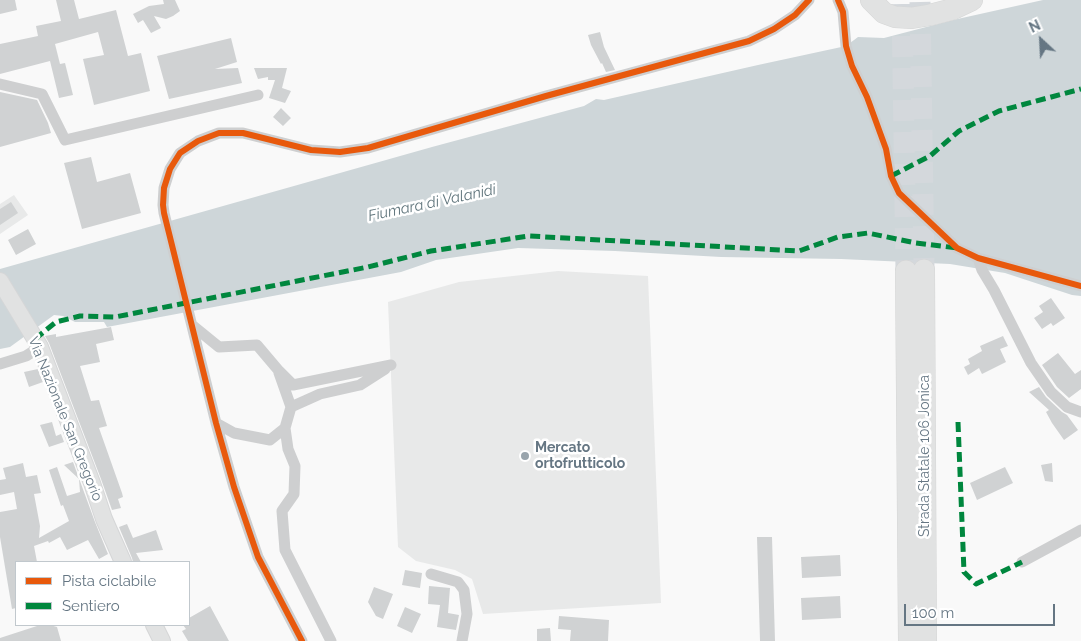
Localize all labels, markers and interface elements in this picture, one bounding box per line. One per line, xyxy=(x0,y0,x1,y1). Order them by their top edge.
north arrow xyxy=(1016,15,1066,65)
text: N xyxy=(1026,17,1043,36)
water label: Fiumara di Valanidi xyxy=(366,181,498,225)
street label: Via Nazionale San Gregorio xyxy=(24,334,106,504)
street label: Strada Statale 106 Jonica xyxy=(917,375,933,537)
place label: Mercato ortofrutticolo xyxy=(535,440,625,472)
marker: Mercato ortofrutticolo xyxy=(519,450,531,462)
legend xyxy=(15,561,190,626)
text: Pista ciclabile xyxy=(62,572,156,590)
scale bar xyxy=(906,594,1057,626)
text: Sentiero xyxy=(62,597,120,615)
text: 100 m xyxy=(912,604,954,622)

